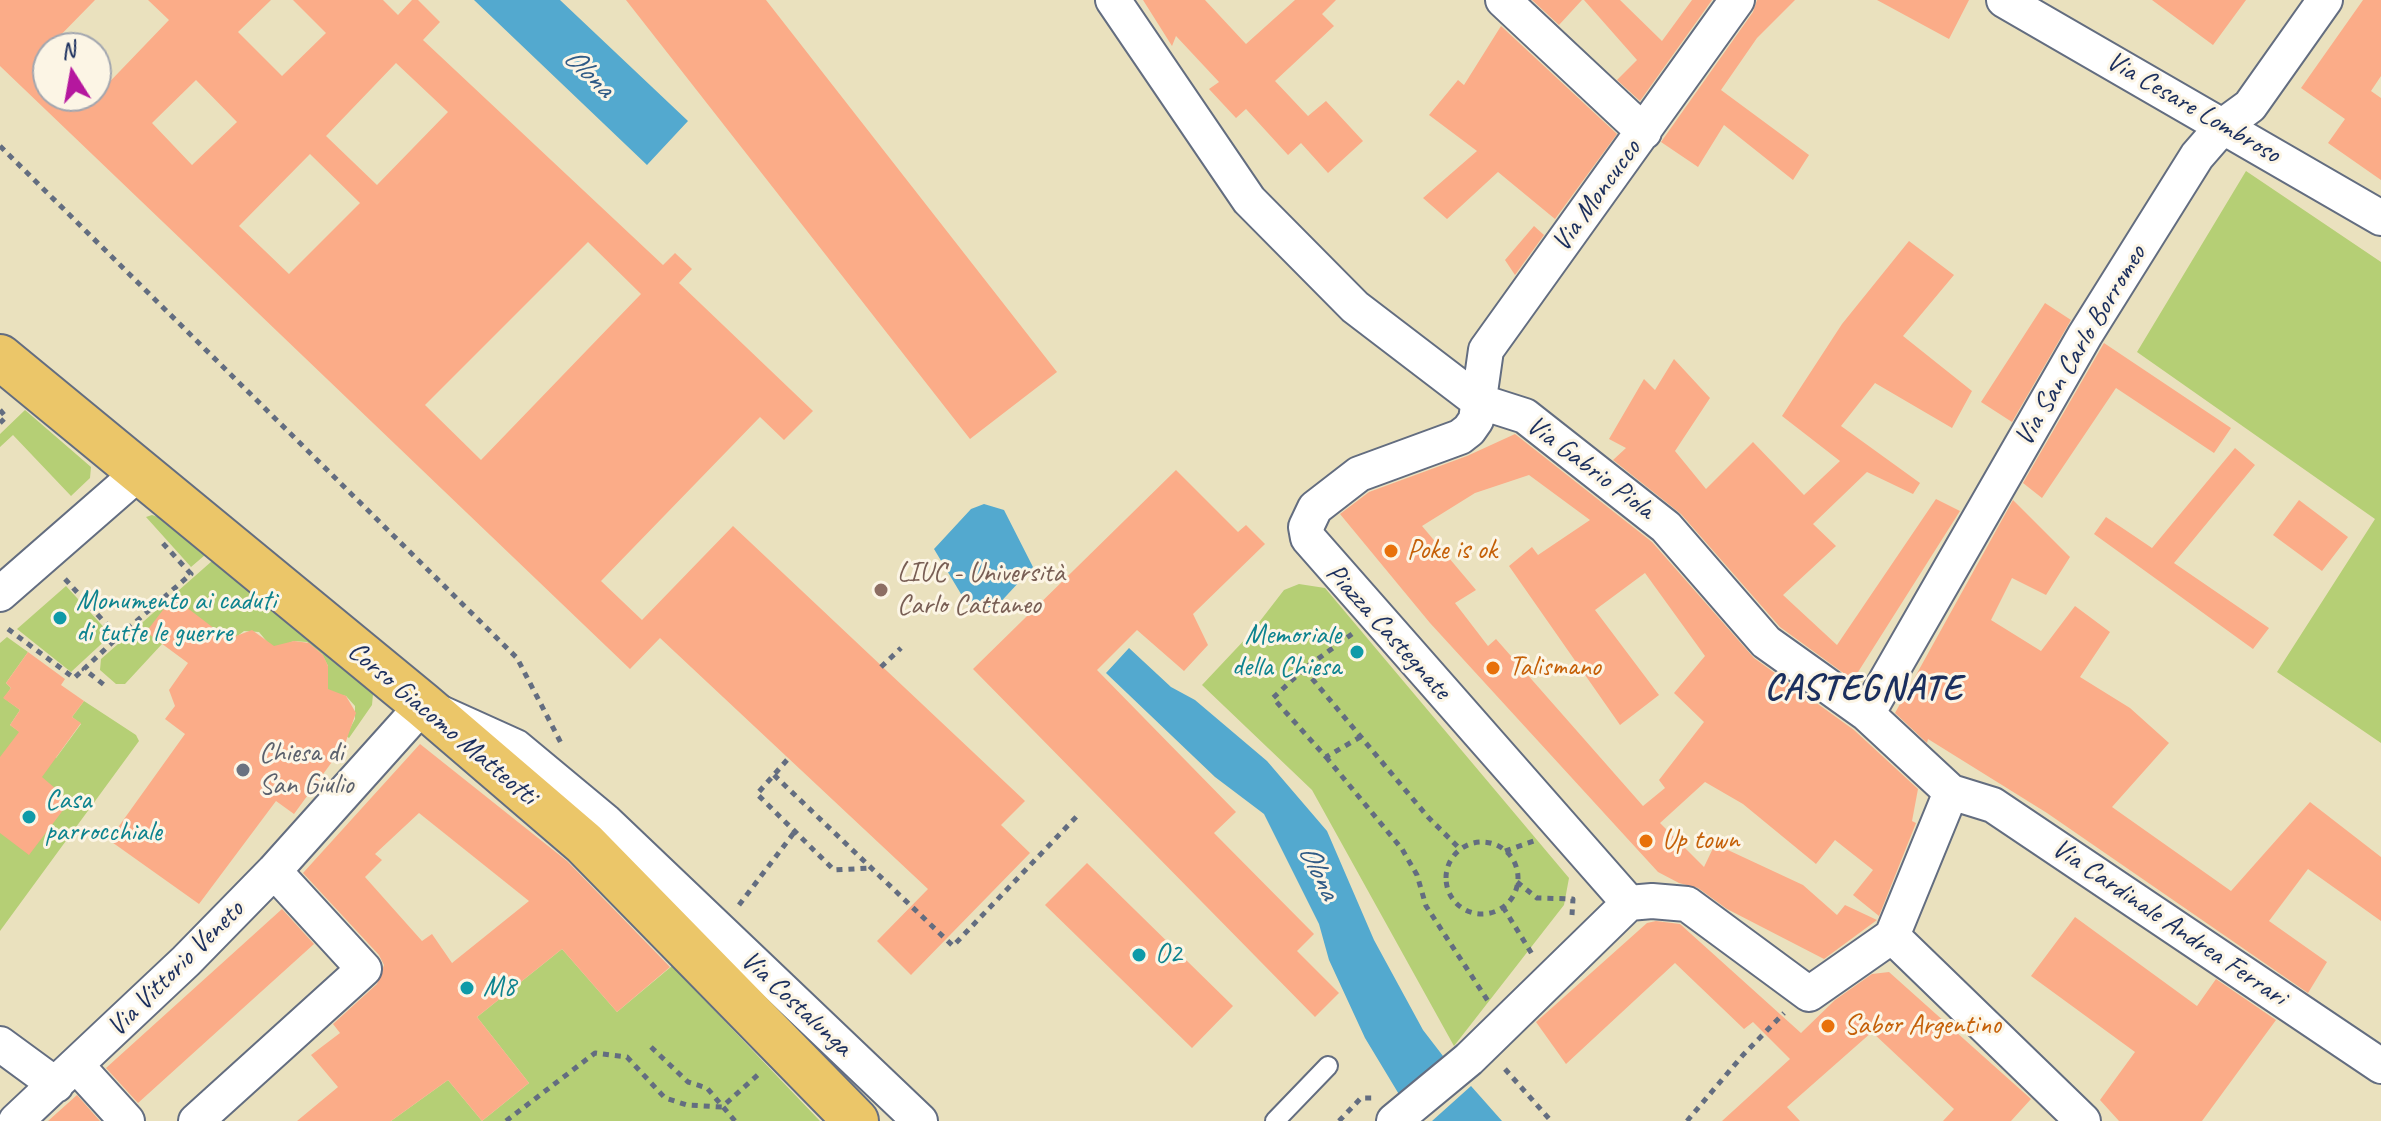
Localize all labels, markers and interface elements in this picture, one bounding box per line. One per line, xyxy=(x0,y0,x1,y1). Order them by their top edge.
north arrow xyxy=(32,32,112,112)
text: N xyxy=(58,35,77,65)
water label: Olona xyxy=(555,40,621,106)
street label: Via Cesare Lombroso xyxy=(2100,45,2286,171)
street label: Via Moncucco xyxy=(1545,134,1649,258)
street label: Via San Carlo Borromeo xyxy=(2008,240,2154,452)
street label: Via Gabrio Piola xyxy=(1519,409,1661,527)
place label: Poke is ok xyxy=(1407,534,1497,568)
marker: Poke is ok xyxy=(1382,542,1400,560)
place label: LIUC - Università Carlo Cattaneo xyxy=(897,557,1065,623)
street label: Piazza Castegnate xyxy=(1318,557,1458,707)
marker: LIUC - Università Carlo Cattaneo xyxy=(872,581,890,599)
place label: Monumento ai caduti di tutte le guerre xyxy=(76,585,276,651)
marker: Monumento ai caduti di tutte le guerre xyxy=(51,609,69,627)
place label: Memoriale della Chiesa xyxy=(1232,619,1341,685)
street label: Corso Giacomo Matteotti xyxy=(340,635,544,813)
marker: Memoriale della Chiesa xyxy=(1348,643,1366,661)
place label: Talismano xyxy=(1509,651,1601,685)
marker: Talismano xyxy=(1484,659,1502,677)
district label: CASTEGNATE xyxy=(1765,668,1963,712)
place label: Chiesa di San Giulio xyxy=(259,737,353,803)
marker: Chiesa di San Giulio xyxy=(234,761,252,779)
place label: Casa parrocchiale xyxy=(45,784,162,850)
marker: Casa parrocchiale xyxy=(20,808,38,826)
place label: Up town xyxy=(1662,824,1739,858)
marker: Up town xyxy=(1637,832,1655,850)
street label: Via Cardinale Andrea Ferrari xyxy=(2045,832,2293,1014)
water label: Olona xyxy=(1289,839,1347,905)
street label: Via Vittorio Veneto xyxy=(101,894,251,1044)
place label: O2 xyxy=(1155,938,1181,972)
street label: Via Costalunga xyxy=(733,944,859,1064)
marker: O2 xyxy=(1130,946,1148,964)
place label: M8 xyxy=(483,971,516,1005)
marker: M8 xyxy=(458,979,476,997)
place label: Sabor Argentino xyxy=(1844,1009,2001,1043)
marker: Sabor Argentino xyxy=(1819,1017,1837,1035)

